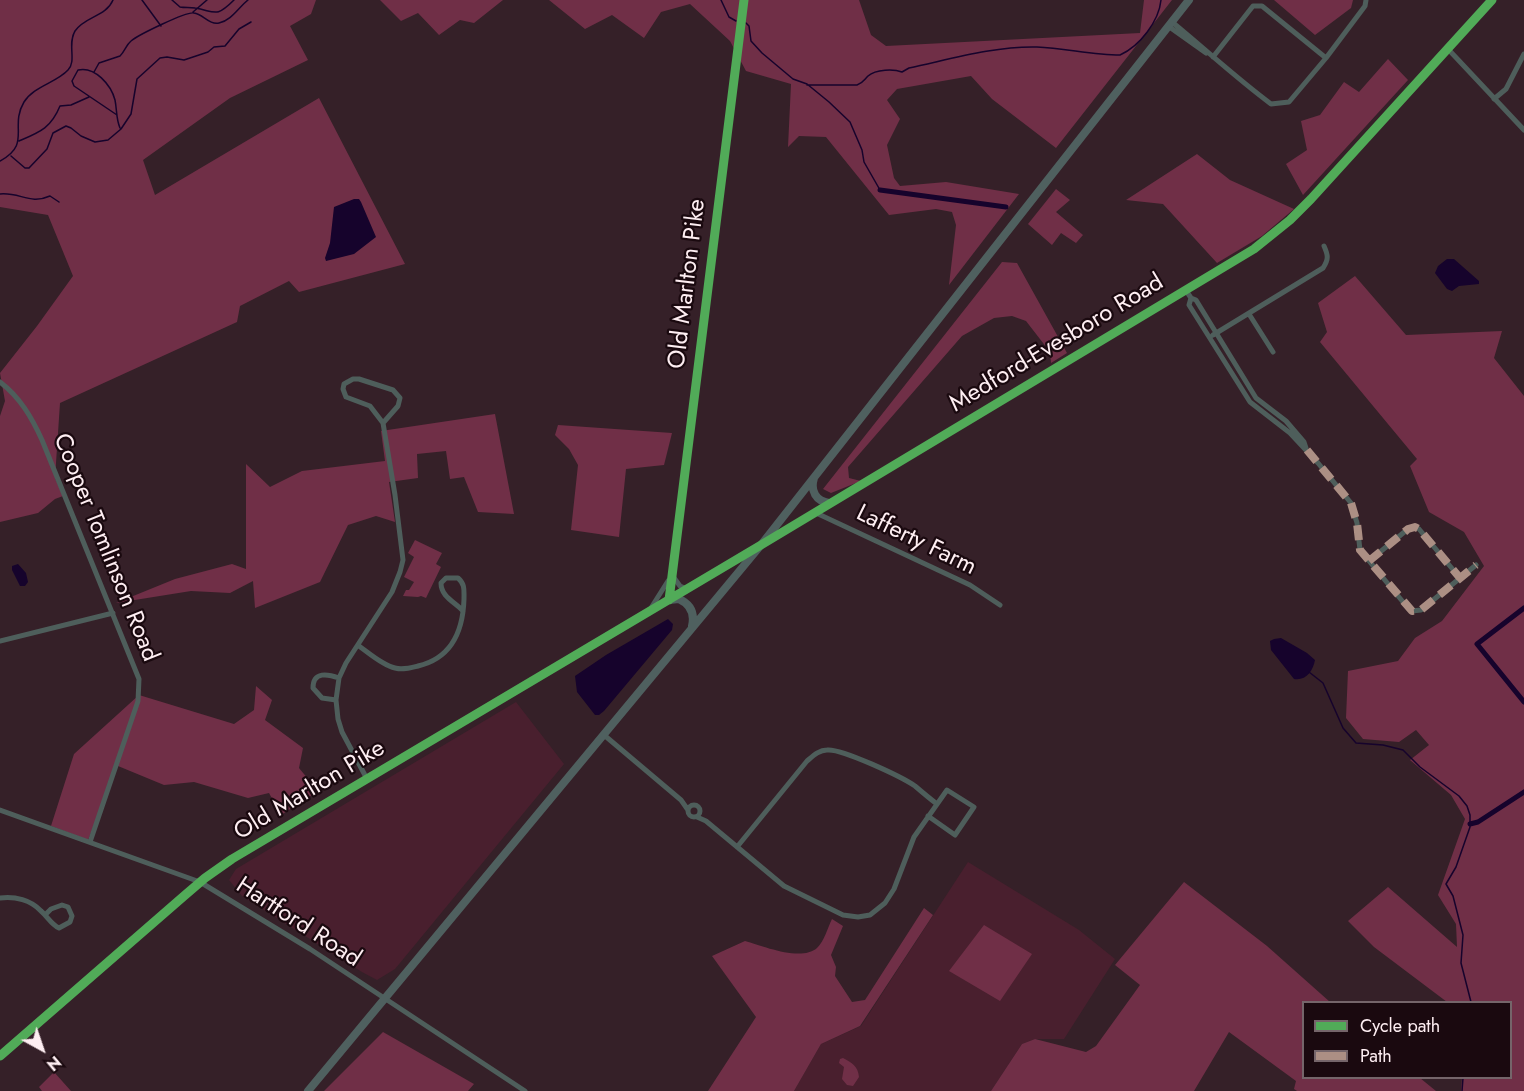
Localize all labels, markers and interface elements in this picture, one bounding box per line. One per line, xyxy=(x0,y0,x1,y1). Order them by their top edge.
street label: Old Marlton Pike xyxy=(663,198,713,370)
street label: Medford-Evesboro Road xyxy=(945,269,1169,419)
street label: Cooper Tomlinson Road xyxy=(46,430,164,666)
street label: Lafferty Farm xyxy=(851,500,981,582)
street label: Old Marlton Pike xyxy=(229,735,391,847)
street label: Hartford Road xyxy=(230,872,366,974)
legend xyxy=(1302,1001,1512,1079)
text: Cycle path xyxy=(1360,1013,1440,1039)
north arrow xyxy=(12,1019,72,1079)
text: Path xyxy=(1360,1043,1392,1069)
text: N xyxy=(42,1050,66,1076)

